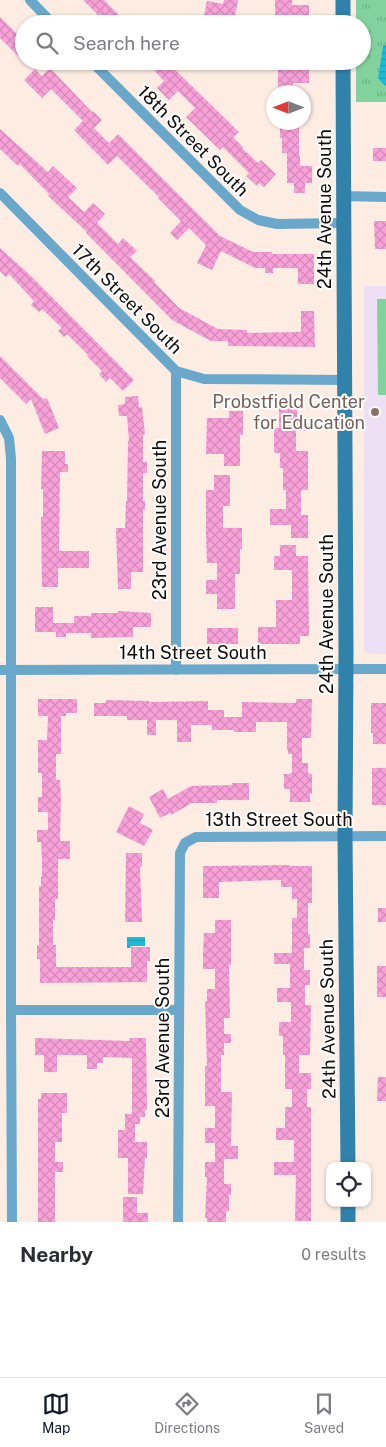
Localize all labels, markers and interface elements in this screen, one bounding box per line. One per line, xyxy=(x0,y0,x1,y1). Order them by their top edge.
search box xyxy=(15,15,371,70)
icon: search xyxy=(33,29,61,57)
text: Search here xyxy=(73,32,180,54)
street label: 18th Street South xyxy=(134,81,253,200)
north arrow xyxy=(266,85,311,130)
street label: 24th Avenue South xyxy=(314,129,335,289)
street label: 17th Street South xyxy=(68,239,187,358)
place label: Probstfield Center for Education xyxy=(212,391,365,433)
marker: Probstfield Center for Education xyxy=(369,406,381,418)
street label: 23rd Avenue South xyxy=(149,440,170,600)
street label: 24th Avenue South xyxy=(316,534,337,694)
street label: 14th Street South xyxy=(119,642,267,663)
street label: 13th Street South xyxy=(205,809,353,830)
street label: 24th Avenue South xyxy=(316,939,339,1099)
street label: 23rd Avenue South xyxy=(152,958,173,1118)
map controls xyxy=(326,1162,371,1207)
button: locate xyxy=(326,1162,371,1207)
text: Nearby xyxy=(20,1242,93,1267)
text: 0 results xyxy=(301,1245,366,1264)
tab: Map xyxy=(42,1390,70,1436)
tab: Directions xyxy=(154,1390,220,1436)
tab: Saved xyxy=(304,1390,344,1436)

